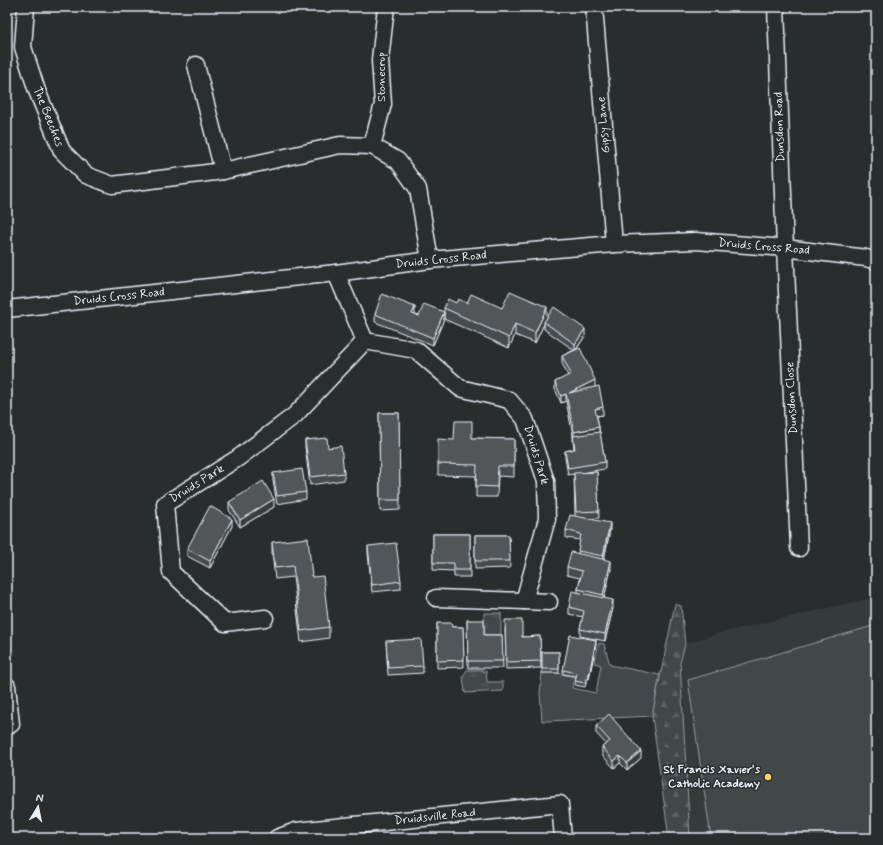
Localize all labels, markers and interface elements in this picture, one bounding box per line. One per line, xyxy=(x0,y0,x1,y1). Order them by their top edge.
street label: Stonecrop xyxy=(374,52,390,102)
street label: The Beeches xyxy=(29,85,68,150)
street label: Dunsdon Road xyxy=(771,92,789,162)
street label: Gipsy Lane xyxy=(594,96,614,154)
street label: Druids Cross Road xyxy=(718,235,810,259)
street label: Druids Cross Road xyxy=(395,247,487,273)
street label: Druids Cross Road xyxy=(73,284,165,310)
street label: Dunsdon Close xyxy=(782,361,802,435)
street label: Druids Park xyxy=(519,423,553,487)
street label: Druids Park xyxy=(167,461,227,507)
place label: St Francis Xavier's Catholic Academy xyxy=(663,762,761,792)
marker: St Francis Xavier's Catholic Academy xyxy=(763,772,773,782)
north arrow xyxy=(18,787,58,827)
text: N xyxy=(35,791,44,806)
street label: Druidsville Road xyxy=(394,805,476,829)

